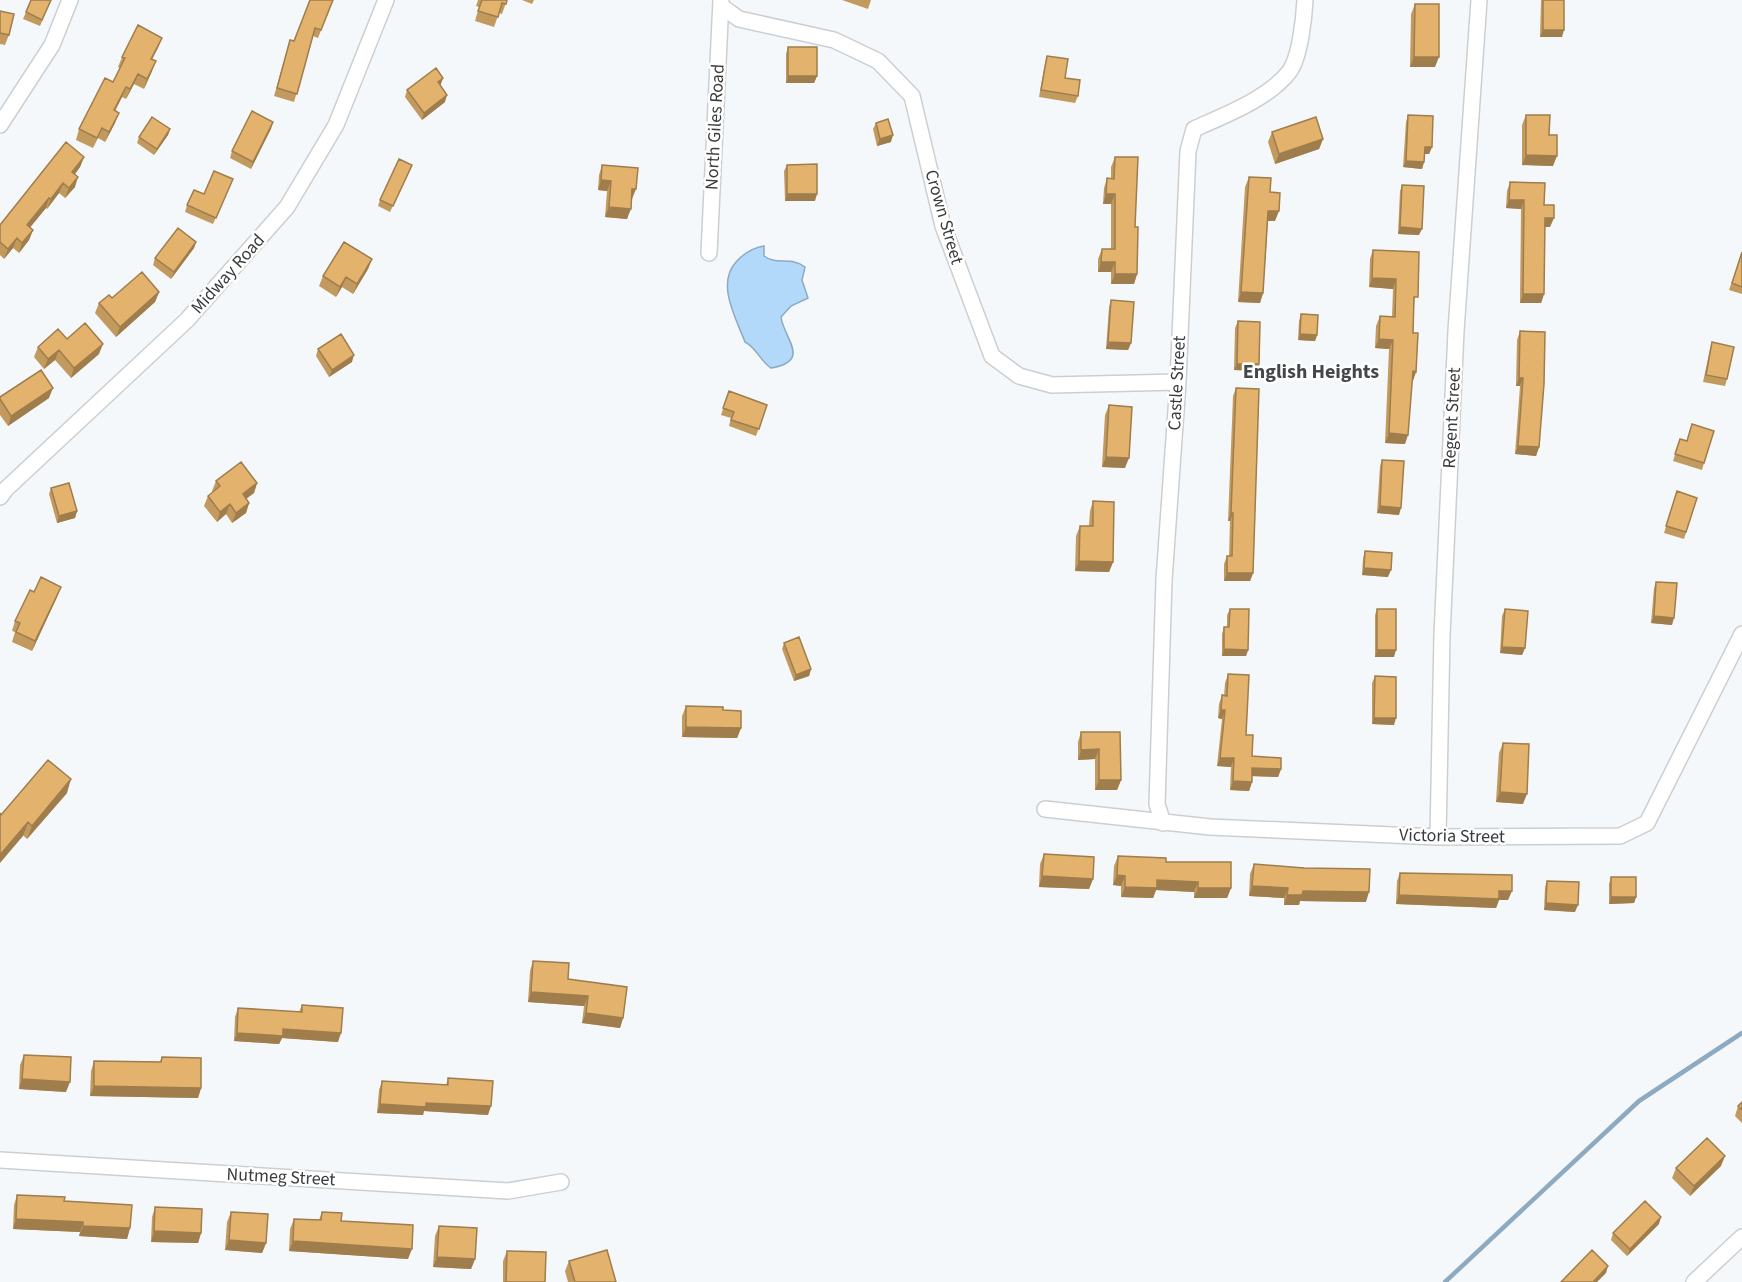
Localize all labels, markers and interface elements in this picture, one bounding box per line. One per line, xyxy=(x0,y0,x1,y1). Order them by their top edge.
street label: North Giles Road xyxy=(699,63,731,191)
street label: Crown Street xyxy=(919,167,969,267)
street label: Midway Road xyxy=(185,228,271,320)
street label: Castle Street xyxy=(1162,335,1192,431)
district label: English Heights xyxy=(1243,358,1379,386)
street label: Regent Street xyxy=(1437,367,1467,469)
street label: Victoria Street xyxy=(1399,823,1505,849)
street label: Nutmeg Street xyxy=(226,1162,336,1192)

